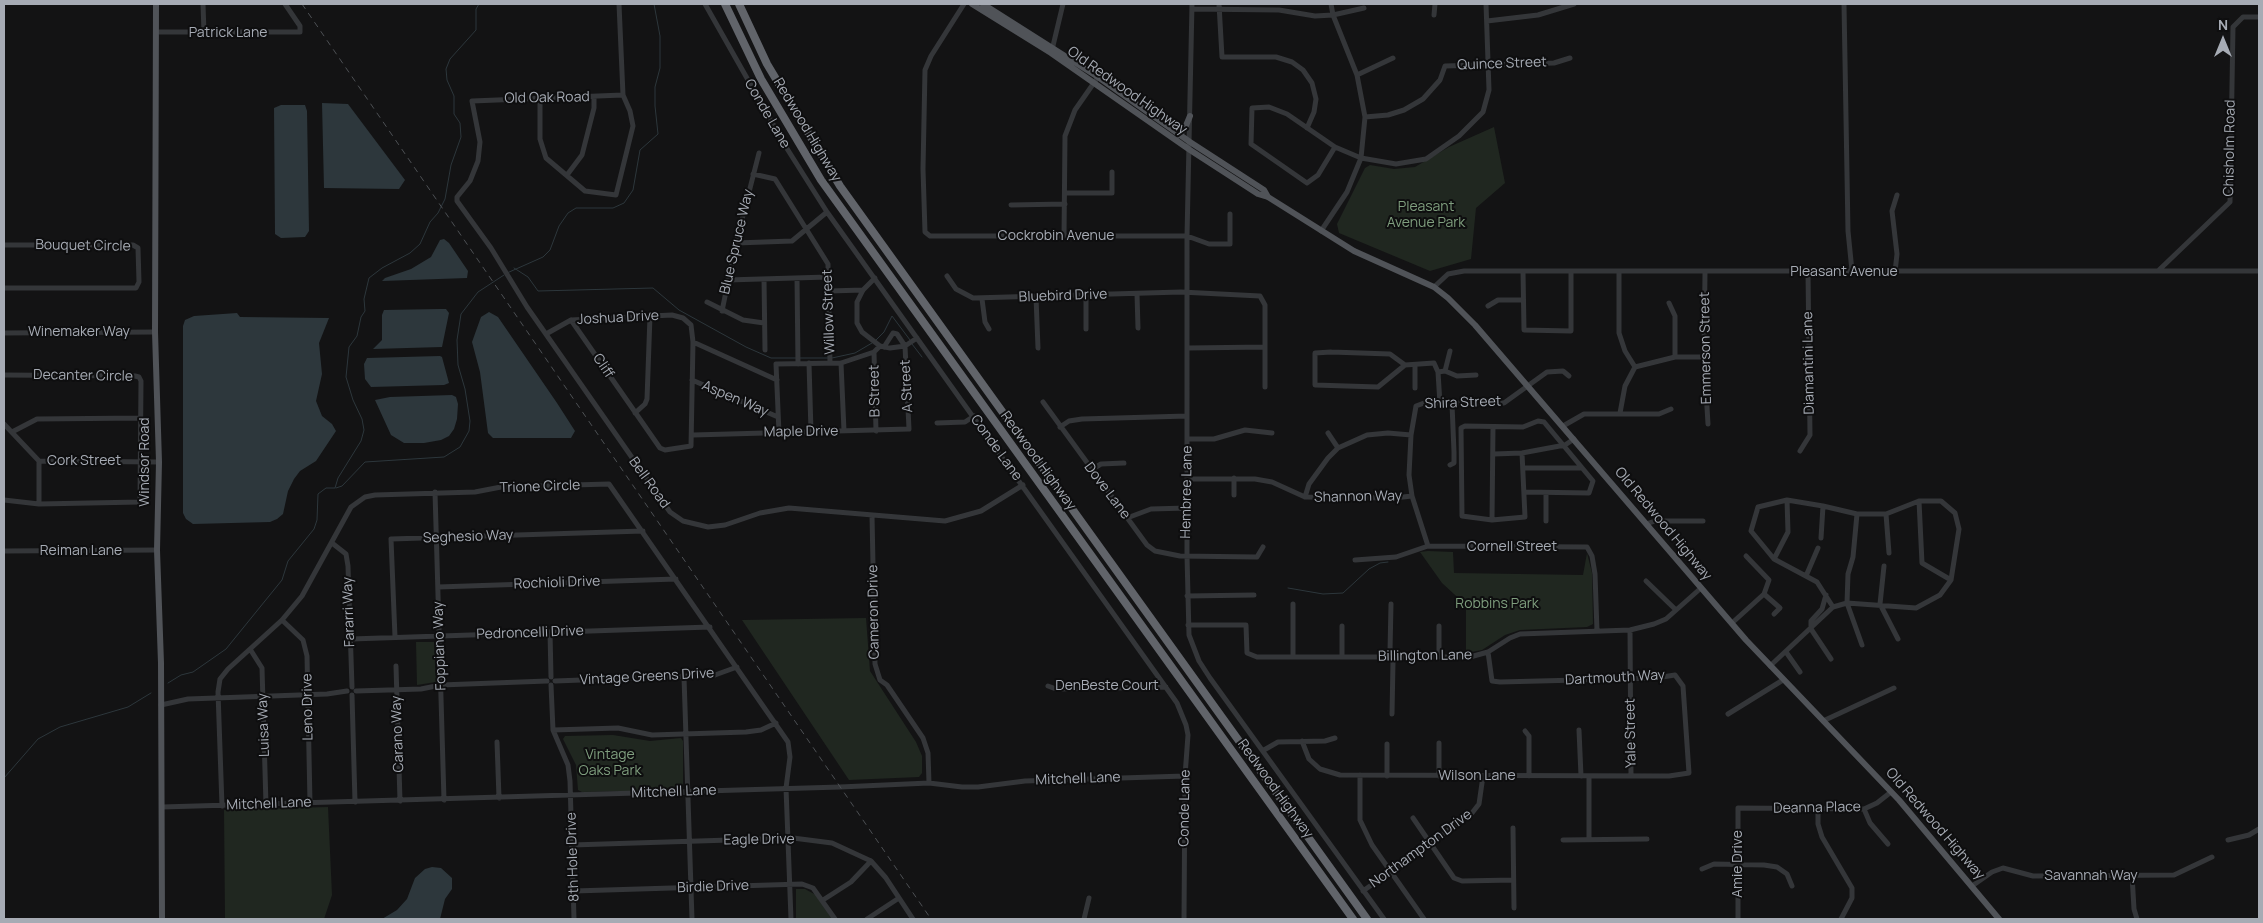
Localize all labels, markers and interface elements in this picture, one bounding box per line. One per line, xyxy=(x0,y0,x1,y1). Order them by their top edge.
north arrow xyxy=(2198,15,2248,65)
text: N xyxy=(2218,15,2228,34)
street label: Patrick Lane xyxy=(189,25,267,41)
street label: Old Redwood Highway xyxy=(1064,43,1190,139)
street label: Quince Street xyxy=(1457,54,1547,74)
street label: Redwood Highway xyxy=(769,75,845,185)
street label: Conde Lane xyxy=(740,76,794,152)
street label: Old Oak Road xyxy=(504,89,590,107)
street label: Chisholm Road xyxy=(2221,100,2239,196)
street label: Blue Spruce Way xyxy=(717,188,757,296)
park label: Pleasant Avenue Park xyxy=(1387,199,1465,232)
street label: Cockrobin Avenue xyxy=(998,228,1114,244)
street label: Bouquet Circle xyxy=(35,237,131,255)
street label: Pleasant Avenue xyxy=(1790,264,1898,280)
street label: Willow Street xyxy=(819,269,839,355)
street label: Bluebird Drive xyxy=(1018,286,1108,306)
street label: Emmerson Street xyxy=(1697,292,1715,404)
street label: Joshua Drive xyxy=(577,307,659,329)
street label: Diamantini Lane xyxy=(1800,311,1818,415)
street label: Winemaker Way xyxy=(28,324,130,340)
street label: Cliff xyxy=(589,351,617,381)
street label: A Street xyxy=(897,359,917,413)
street label: B Street xyxy=(866,365,884,417)
street label: Decanter Circle xyxy=(33,367,133,385)
street label: Aspen Way xyxy=(699,377,771,421)
street label: Shira Street xyxy=(1424,393,1502,413)
street label: Redwood Highway xyxy=(997,408,1079,514)
street label: Conde Lane xyxy=(967,412,1025,484)
street label: Windsor Road xyxy=(137,417,153,507)
street label: Maple Drive xyxy=(763,423,839,441)
street label: Hembree Lane xyxy=(1178,445,1196,539)
street label: Cork Street xyxy=(47,453,121,469)
street label: Bell Road xyxy=(625,454,673,512)
street label: Dove Lane xyxy=(1080,459,1134,523)
street label: Old Redwood Highway xyxy=(1611,464,1715,584)
street label: Trione Circle xyxy=(499,477,581,497)
street label: Shannon Way xyxy=(1314,488,1402,506)
street label: Seghesio Way xyxy=(422,527,514,547)
street label: Cornell Street xyxy=(1467,539,1557,555)
street label: Reiman Lane xyxy=(40,543,122,559)
street label: Cameron Drive xyxy=(865,564,883,660)
street label: Rochioli Drive xyxy=(513,573,601,593)
street label: Fararri Way xyxy=(339,576,359,648)
park label: Robbins Park xyxy=(1455,596,1539,612)
street label: Foppiano Way xyxy=(430,601,450,691)
street label: Pedroncelli Drive xyxy=(476,623,584,643)
street label: Billington Lane xyxy=(1378,647,1472,665)
street label: Vintage Greens Drive xyxy=(579,665,715,689)
street label: Dartmouth Way xyxy=(1565,667,1665,689)
street label: Leno Drive xyxy=(299,673,317,741)
street label: DenBeste Court xyxy=(1055,678,1159,694)
street label: Luisa Way xyxy=(254,693,274,757)
street label: Carano Way xyxy=(388,695,408,773)
street label: Yale Street xyxy=(1622,698,1640,768)
street label: Redwood Highway xyxy=(1234,736,1316,842)
park label: Vintage Oaks Park xyxy=(579,747,641,780)
street label: Old Redwood Highway xyxy=(1882,765,1988,883)
street label: Wilson Lane xyxy=(1438,768,1516,784)
street label: Mitchell Lane xyxy=(1035,769,1121,789)
street label: Conde Lane xyxy=(1176,769,1194,847)
street label: Mitchell Lane xyxy=(631,782,717,802)
street label: Mitchell Lane xyxy=(226,794,312,814)
street label: Deanna Place xyxy=(1773,799,1861,817)
street label: Northampton Drive xyxy=(1367,806,1475,892)
street label: 8th Hole Drive xyxy=(563,812,583,902)
street label: Amie Drive xyxy=(1730,830,1746,898)
street label: Eagle Drive xyxy=(723,831,795,849)
street label: Savannah Way xyxy=(2044,868,2138,884)
street label: Birdie Drive xyxy=(677,877,749,897)

